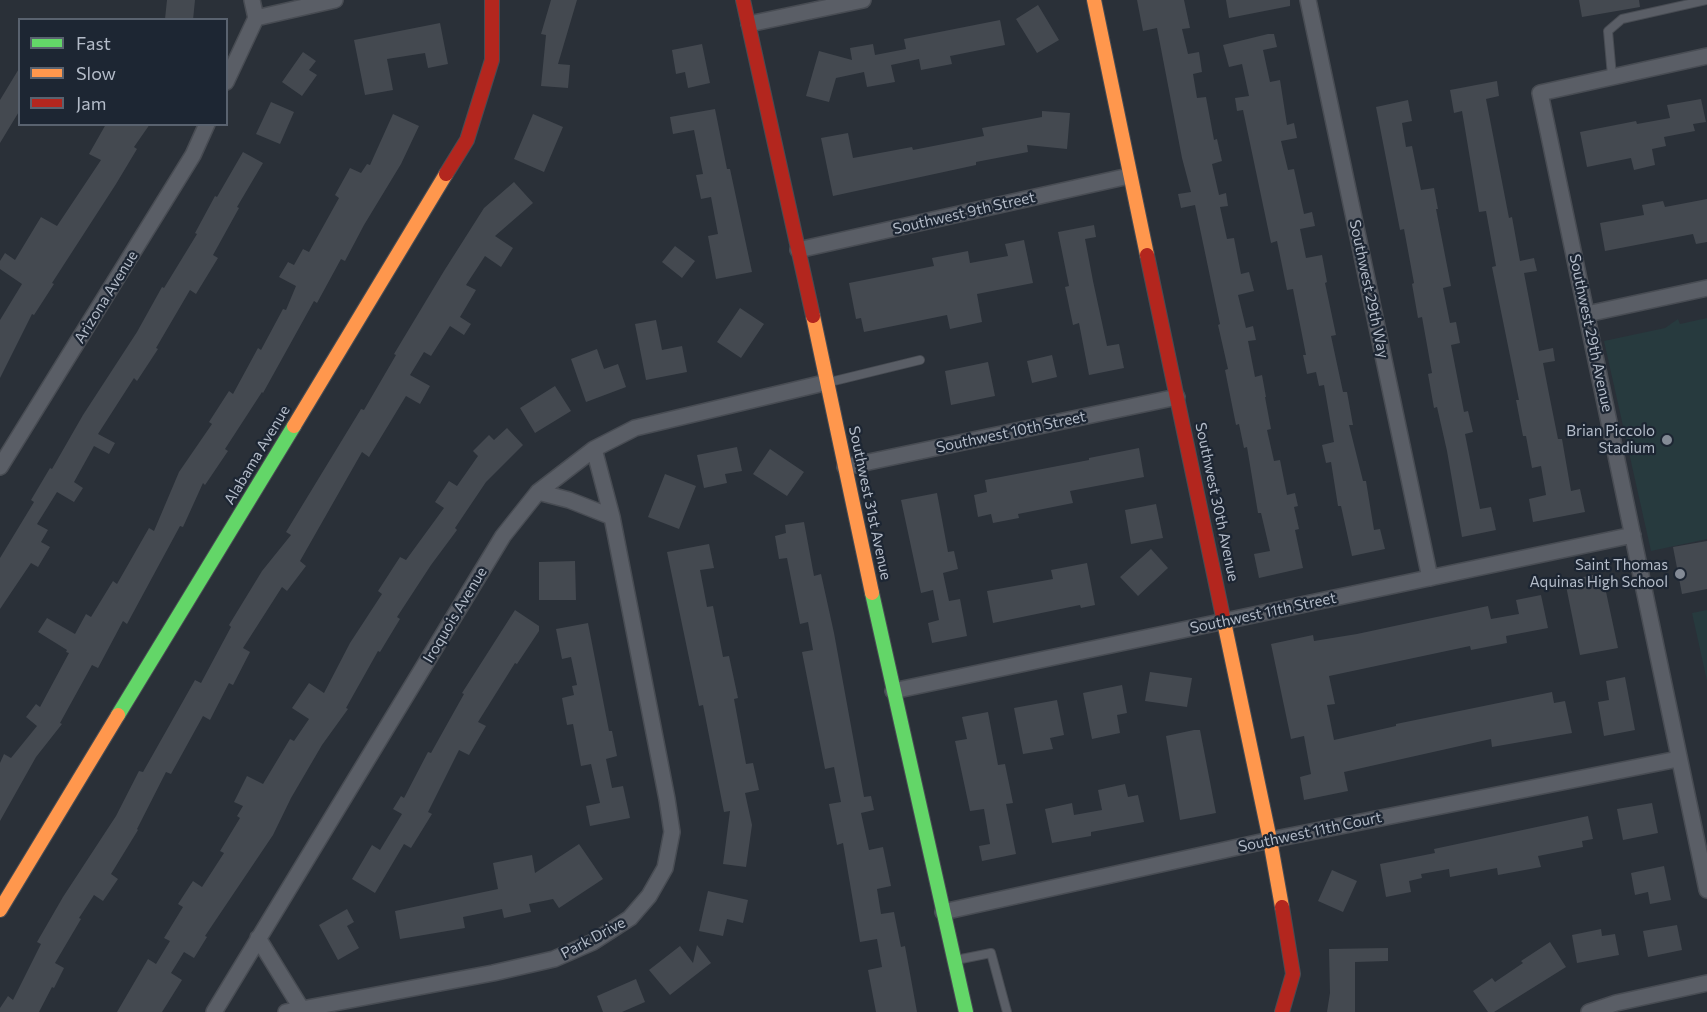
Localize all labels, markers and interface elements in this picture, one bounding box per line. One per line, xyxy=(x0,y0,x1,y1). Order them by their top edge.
legend xyxy=(18,18,228,126)
text: Fast xyxy=(76,32,111,54)
text: Slow xyxy=(76,62,116,84)
text: Jam xyxy=(76,92,106,114)
street label: Southwest 9th Street xyxy=(891,188,1037,238)
street label: Southwest 29th Way xyxy=(1346,218,1392,360)
street label: Arizona Avenue xyxy=(70,247,142,347)
street label: Southwest 29th Avenue xyxy=(1565,252,1617,414)
street label: Alabama Avenue xyxy=(220,402,294,508)
street label: Southwest 10th Street xyxy=(935,407,1087,457)
street label: Southwest 30th Avenue xyxy=(1191,421,1243,583)
place label: Brian Piccolo Stadium xyxy=(1566,422,1655,457)
street label: Southwest 31st Avenue xyxy=(845,424,895,582)
marker: Brian Piccolo Stadium xyxy=(1660,433,1674,447)
place label: Saint Thomas Aquinas High School xyxy=(1530,556,1668,591)
street label: Iroquois Avenue xyxy=(419,564,491,666)
marker: Saint Thomas Aquinas High School xyxy=(1673,567,1687,581)
street label: Southwest 11th Street xyxy=(1188,589,1338,637)
street label: Southwest 11th Court xyxy=(1237,808,1383,856)
street label: Park Drive xyxy=(558,914,628,962)

